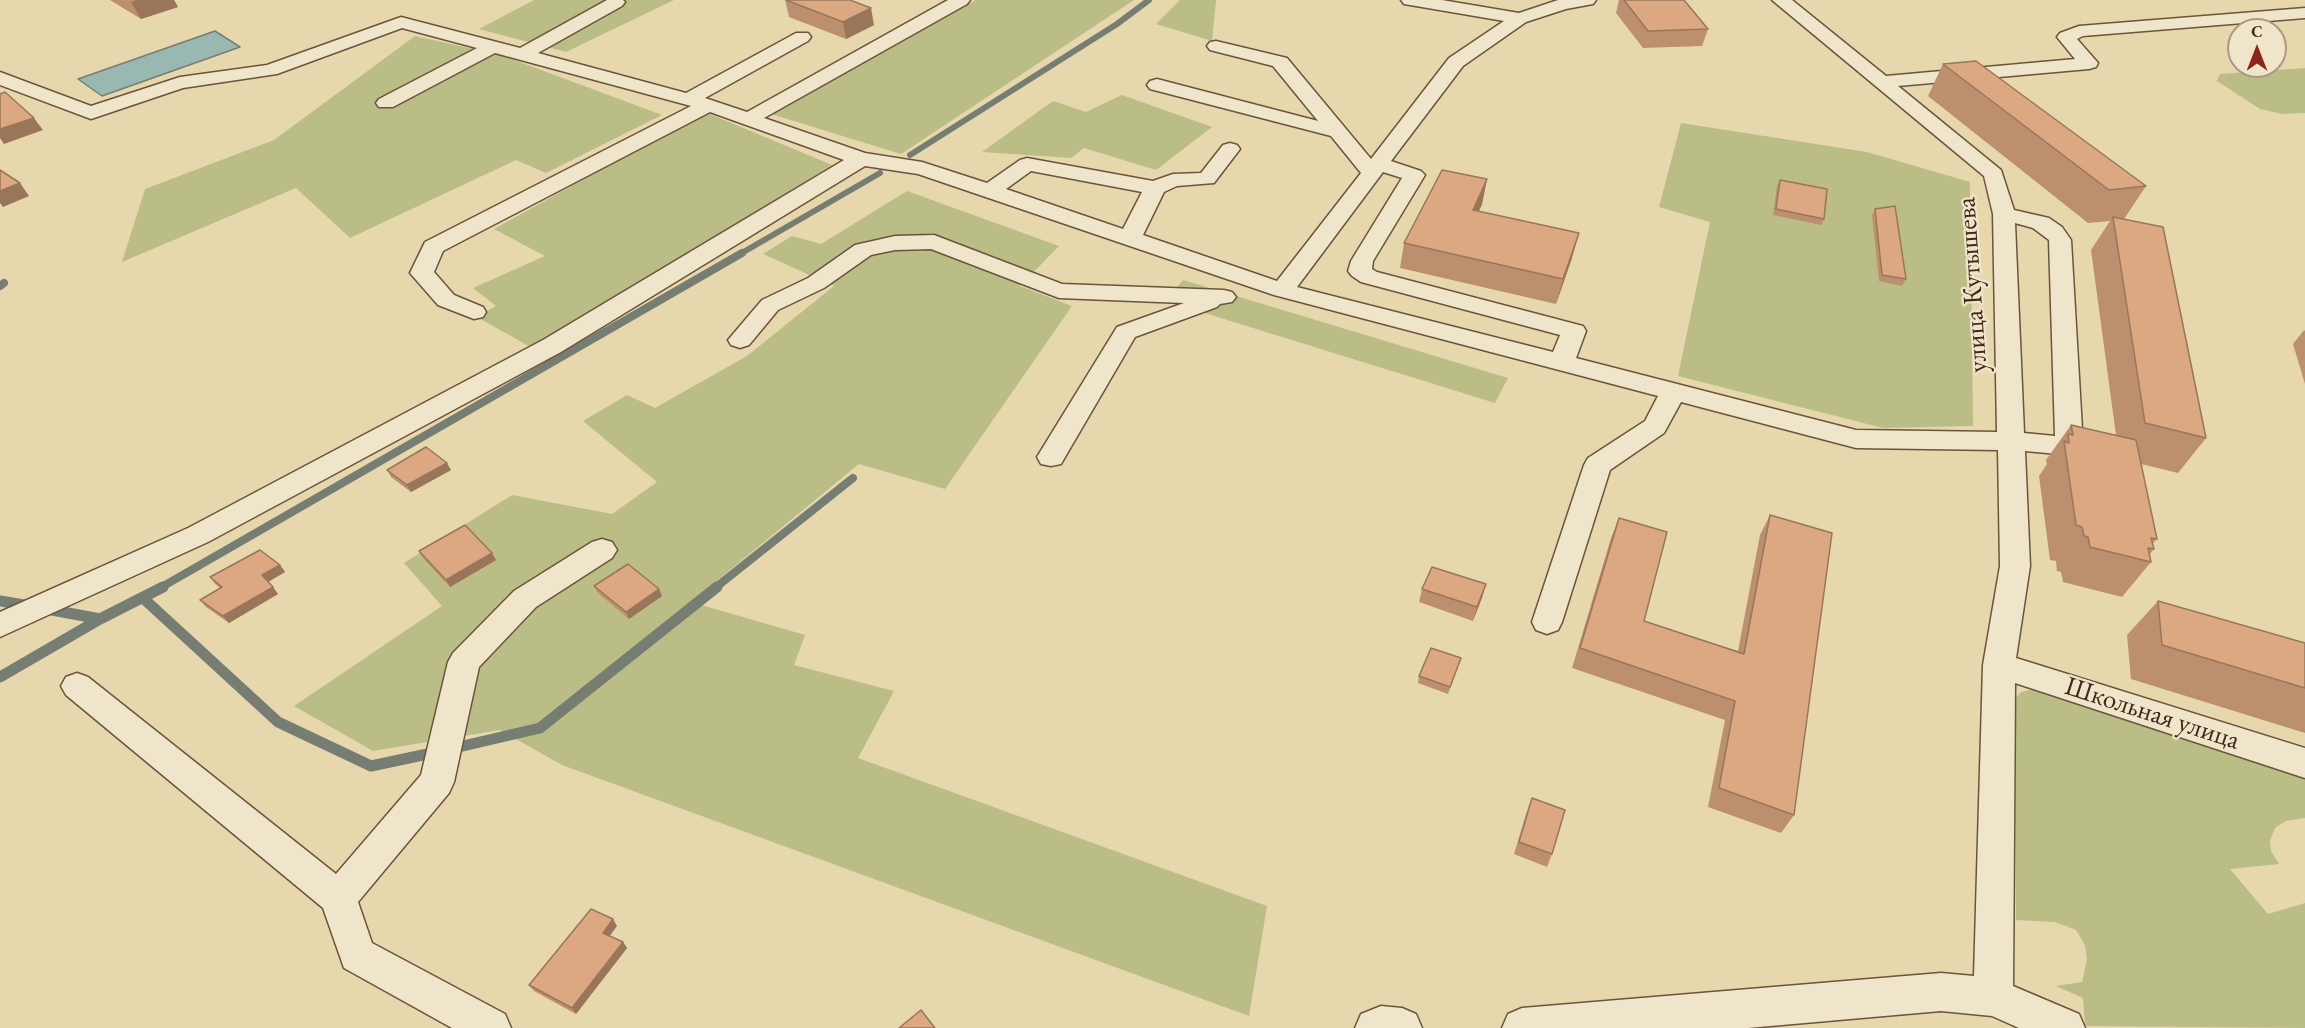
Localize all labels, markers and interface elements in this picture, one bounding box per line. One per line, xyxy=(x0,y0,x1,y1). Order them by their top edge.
north arrow xyxy=(2227,18,2287,78)
text: С xyxy=(2251,21,2263,42)
street label: улица Кутышева xyxy=(1951,196,1995,374)
street label: Школьная улица xyxy=(2061,671,2243,757)

